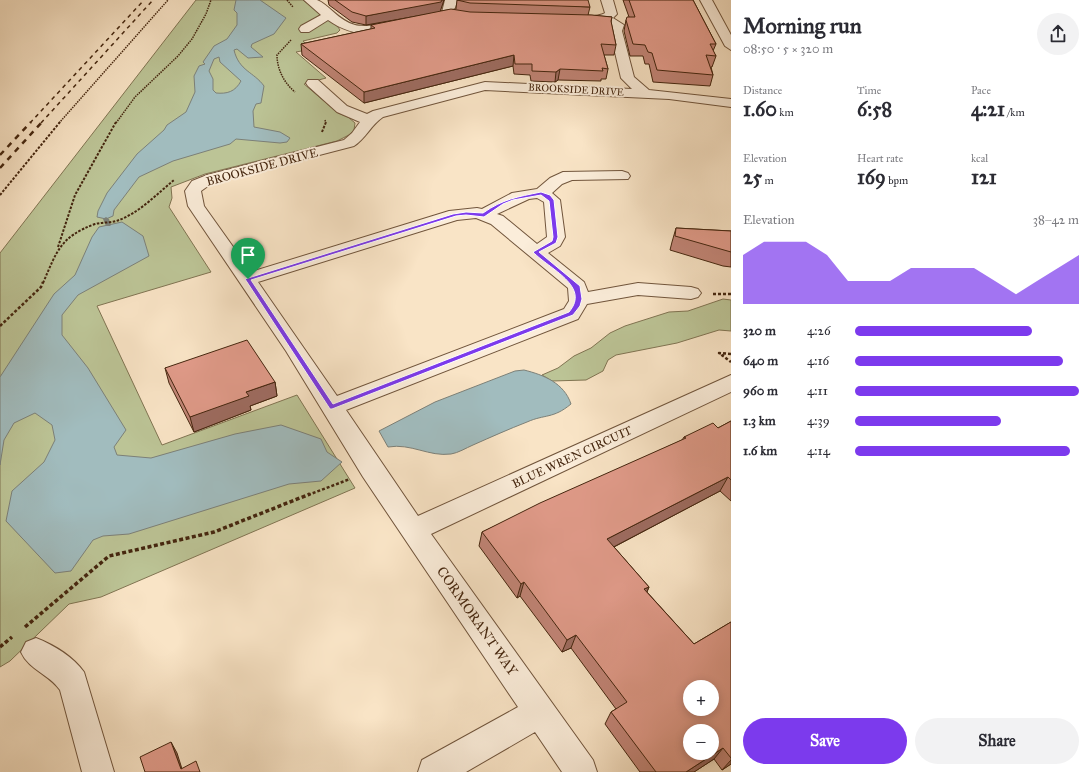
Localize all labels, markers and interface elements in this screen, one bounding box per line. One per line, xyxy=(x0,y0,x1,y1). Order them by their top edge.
text: Morning run xyxy=(743,12,862,39)
button: share xyxy=(1037,13,1079,55)
text: 08:50 · 5 × 320 m xyxy=(743,41,833,57)
street label: BROOKSIDE DRIVE xyxy=(528,81,624,99)
text: Distance xyxy=(743,84,782,97)
text: Time xyxy=(857,84,881,97)
text: Pace xyxy=(971,84,991,97)
text: 1.60 xyxy=(743,97,777,121)
text: 6:58 xyxy=(857,97,892,121)
text: 4:21 xyxy=(971,97,1005,121)
text: km xyxy=(777,106,794,119)
text: /km xyxy=(1005,106,1025,119)
street label: BROOKSIDE DRIVE xyxy=(205,145,320,189)
text: Elevation xyxy=(743,152,787,165)
text: Heart rate xyxy=(857,152,903,165)
text: kcal xyxy=(971,152,988,165)
text: 25 xyxy=(743,165,762,189)
text: 169 xyxy=(857,165,886,189)
text: 121 xyxy=(971,165,997,189)
text: m xyxy=(762,174,774,187)
text: bpm xyxy=(886,174,908,187)
text: Elevation xyxy=(743,212,795,228)
text: 38–42 m xyxy=(1033,212,1079,228)
pin xyxy=(231,238,265,279)
icon: arrive xyxy=(237,244,259,266)
text: 320 m xyxy=(743,323,776,339)
text: 4:26 xyxy=(807,323,831,339)
text: 640 m xyxy=(743,353,778,369)
text: 4:16 xyxy=(807,353,829,369)
text: 960 m xyxy=(743,383,778,399)
text: 4:11 xyxy=(807,383,828,399)
text: 1.3 km xyxy=(743,413,776,429)
text: 4:39 xyxy=(807,413,830,429)
street label: BLUE WREN CIRCUIT xyxy=(510,423,634,491)
text: 1.6 km xyxy=(743,443,777,459)
text: 4:14 xyxy=(807,443,830,459)
street label: CORMORANT WAY xyxy=(433,563,522,680)
map controls xyxy=(683,680,719,760)
button: + xyxy=(683,680,719,716)
button: Save xyxy=(743,718,907,764)
button: Share xyxy=(915,718,1079,764)
button: − xyxy=(683,724,719,760)

